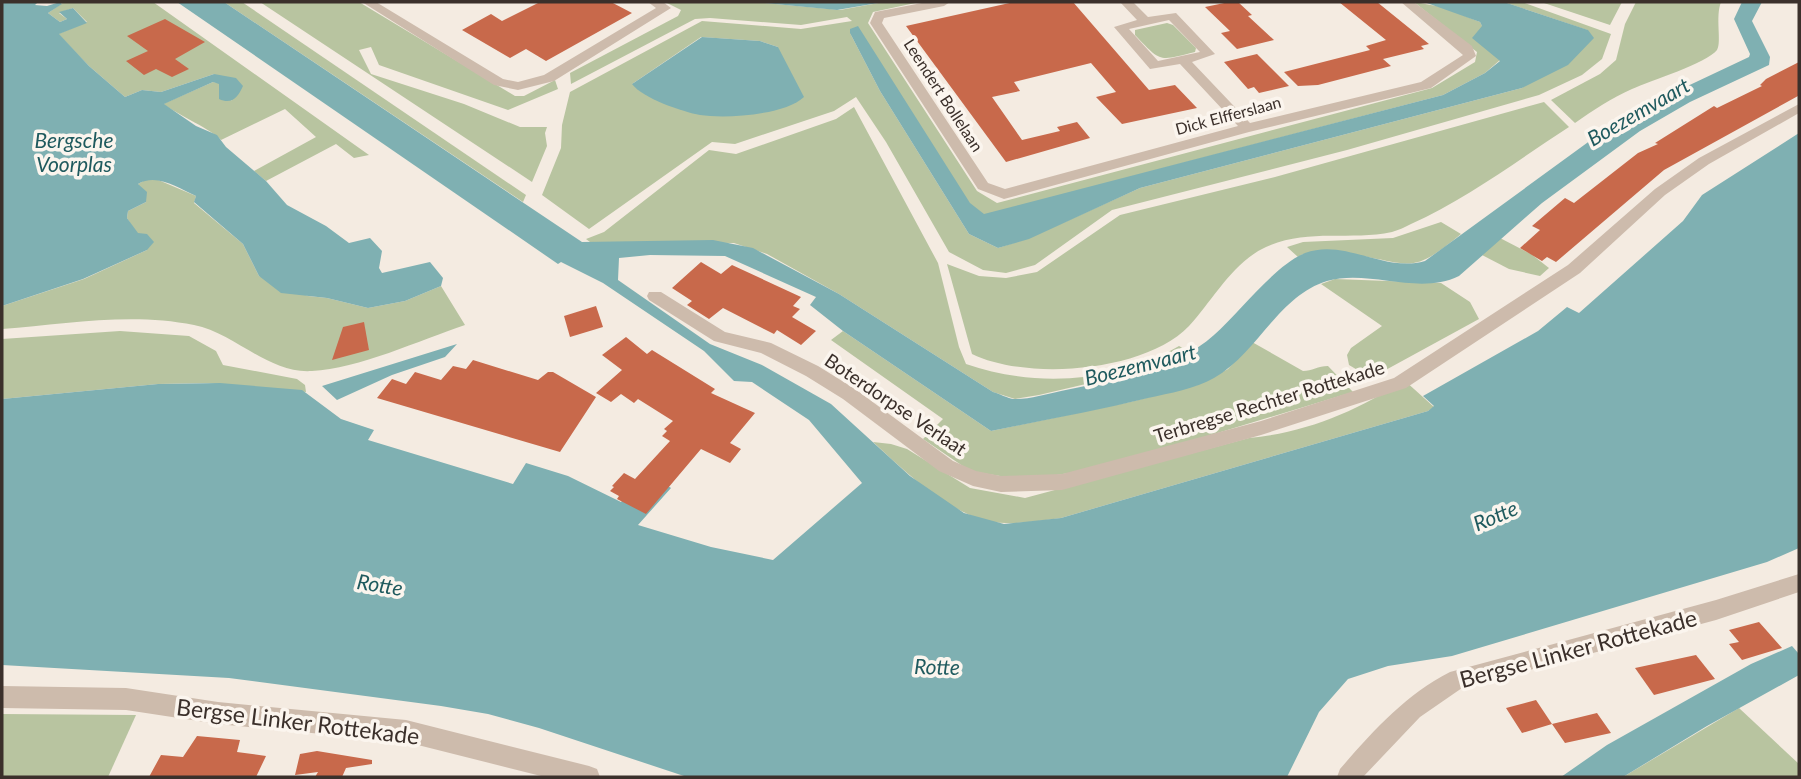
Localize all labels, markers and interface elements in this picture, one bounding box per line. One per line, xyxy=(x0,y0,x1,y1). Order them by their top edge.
street label: Leendert Bollelaan xyxy=(901,35,987,155)
water label: Boezemvaart xyxy=(1582,71,1694,150)
street label: Dick Elfferslaan xyxy=(1173,92,1283,138)
water label: Bergsche Voorplas xyxy=(35,127,113,176)
water label: Boezemvaart xyxy=(1082,338,1199,390)
street label: Boterdorpse Verlaat xyxy=(821,348,971,460)
street label: Terbregse Rechter Rottekade xyxy=(1151,355,1387,447)
water label: Rotte xyxy=(1469,495,1521,535)
water label: Rotte xyxy=(355,568,405,600)
street label: Bergse Linker Rottekade xyxy=(1456,603,1700,693)
water label: Rotte xyxy=(914,653,960,679)
street label: Bergse Linker Rottekade xyxy=(175,692,421,750)

